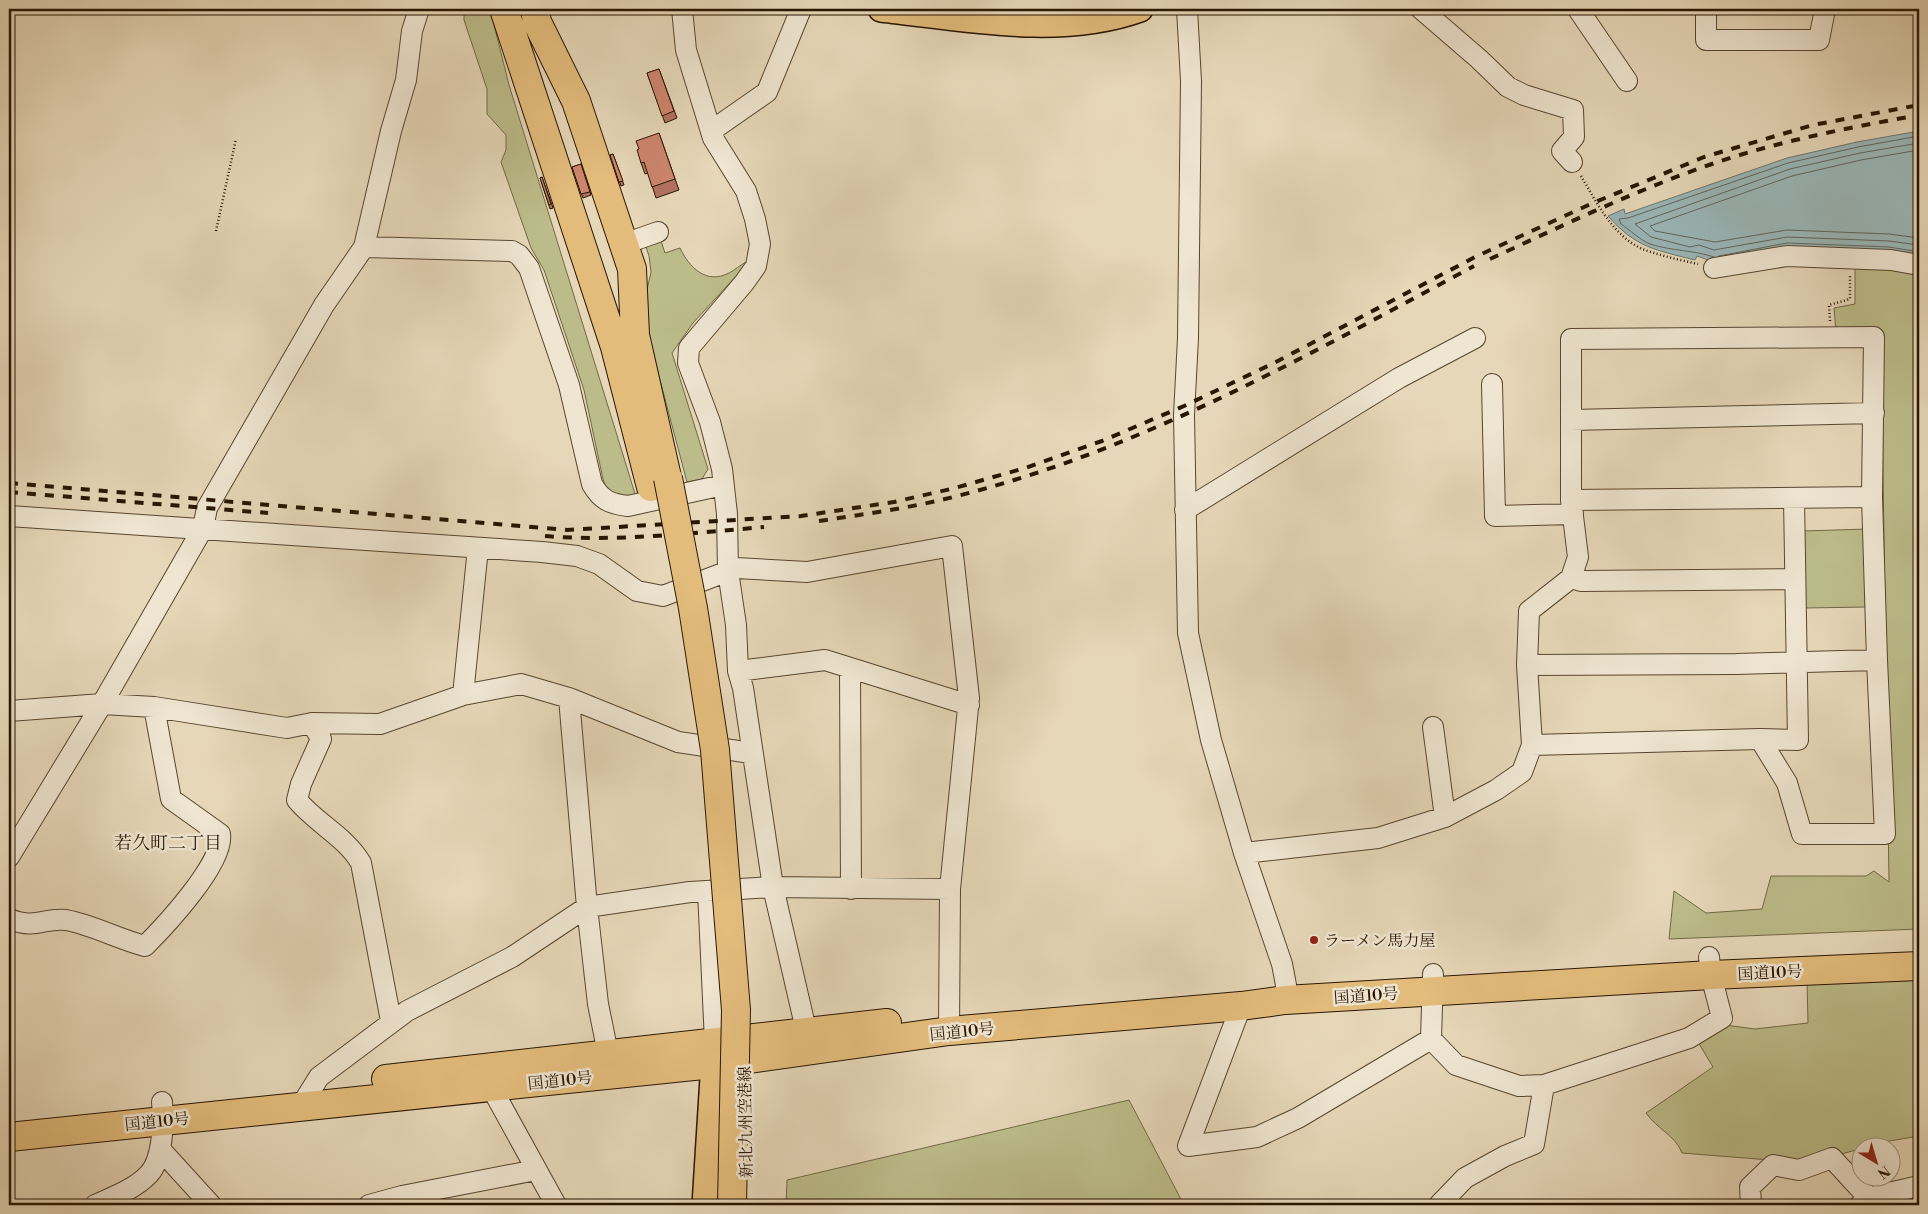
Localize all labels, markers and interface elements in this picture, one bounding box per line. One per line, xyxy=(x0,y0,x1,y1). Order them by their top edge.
district label: 若久町二丁目 xyxy=(114,832,222,855)
place label: ラーメン馬力屋 xyxy=(1324,931,1435,951)
marker: ラーメン馬力屋 xyxy=(1308,934,1320,946)
street label: 国道10号 xyxy=(1737,961,1803,985)
street label: 国道10号 xyxy=(1333,984,1399,1008)
street label: 国道10号 xyxy=(929,1019,995,1045)
street label: 新北九州空港線 xyxy=(735,1066,757,1178)
street label: 国道10号 xyxy=(527,1068,593,1094)
street label: 国道10号 xyxy=(124,1109,190,1135)
north arrow xyxy=(1850,1136,1900,1186)
text: N xyxy=(1873,1161,1893,1182)

